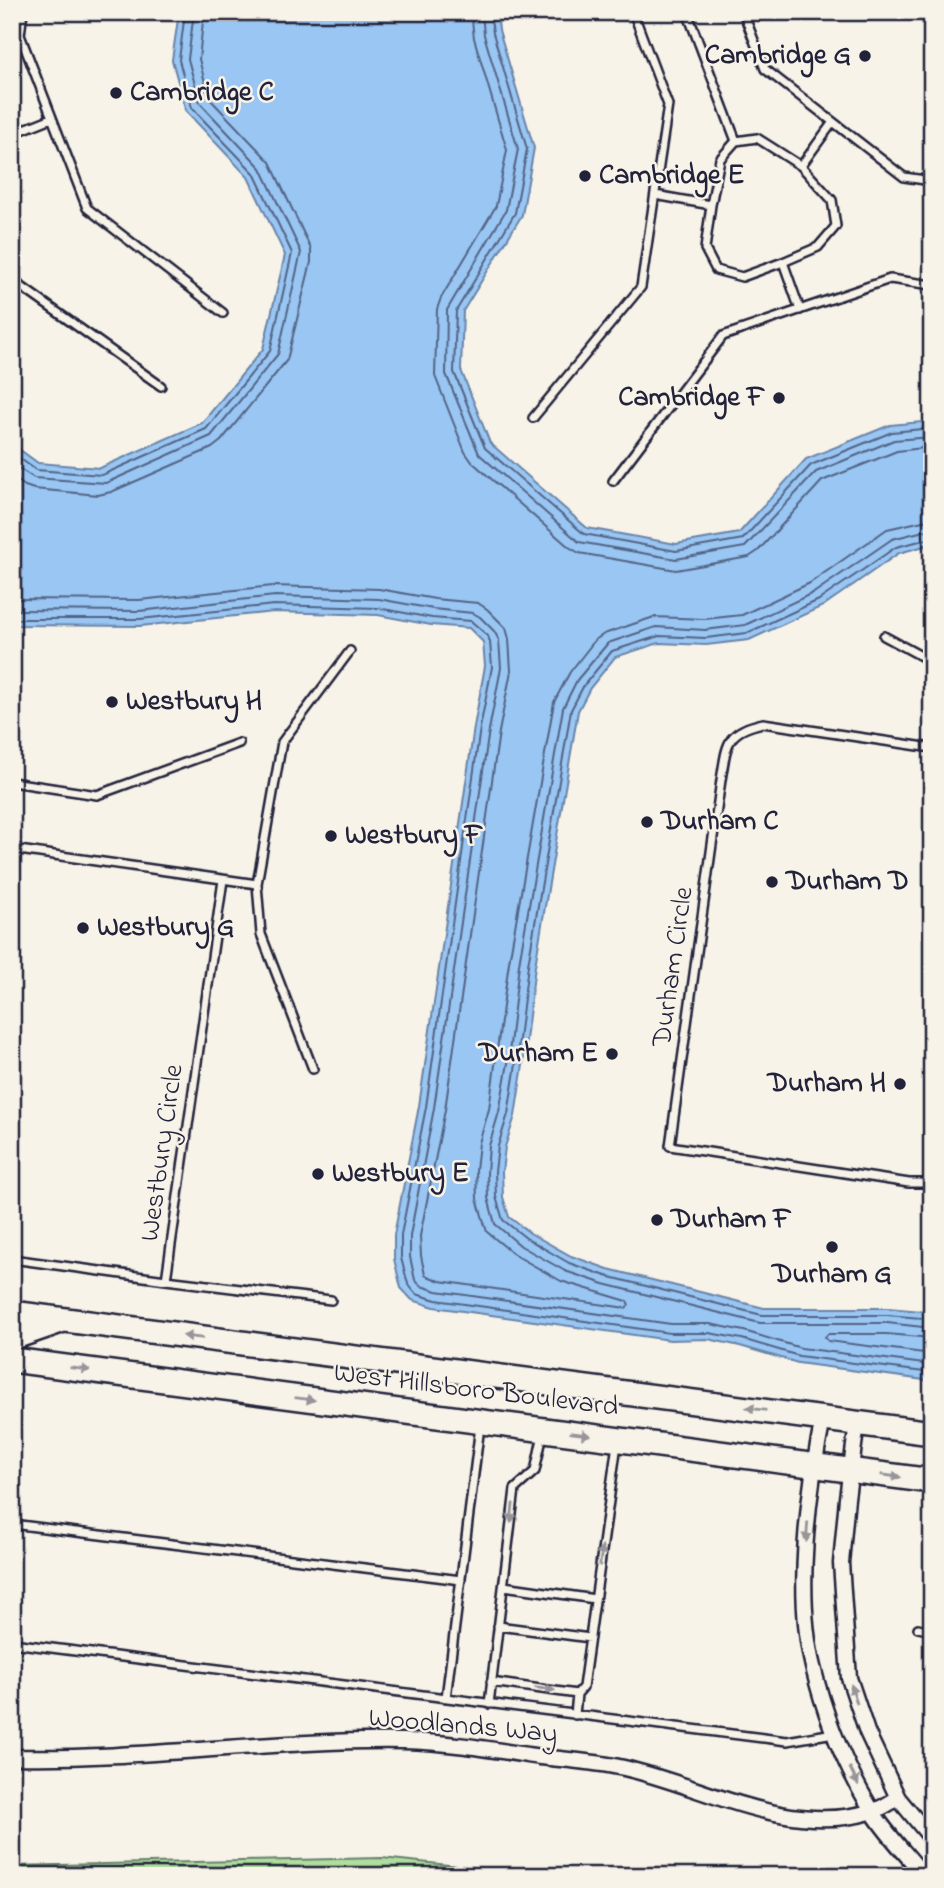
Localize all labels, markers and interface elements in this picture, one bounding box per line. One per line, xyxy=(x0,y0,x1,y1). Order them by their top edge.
place label: Cambridge G xyxy=(705,36,851,78)
marker: Cambridge G xyxy=(857,48,873,64)
place label: Cambridge C xyxy=(130,73,274,115)
marker: Cambridge C xyxy=(108,85,124,101)
place label: Cambridge E xyxy=(599,156,745,198)
marker: Cambridge E xyxy=(577,168,593,184)
place label: Cambridge F xyxy=(618,378,766,420)
marker: Cambridge F xyxy=(771,390,787,406)
place label: Westbury H xyxy=(126,682,262,723)
marker: Westbury H xyxy=(104,694,120,710)
place label: Durham C xyxy=(659,802,779,843)
marker: Durham C xyxy=(639,814,655,830)
place label: Westbury F xyxy=(345,816,484,857)
marker: Westbury F xyxy=(323,828,339,844)
place label: Durham D xyxy=(784,862,909,903)
marker: Durham D xyxy=(764,874,780,890)
street label: Durham Circle xyxy=(642,884,706,1051)
place label: Westbury G xyxy=(97,908,234,949)
marker: Westbury G xyxy=(75,920,91,936)
place label: Durham E xyxy=(477,1034,598,1075)
marker: Durham E xyxy=(604,1046,620,1062)
street label: Westbury Circle xyxy=(130,1061,196,1244)
place label: Durham H xyxy=(765,1064,886,1105)
marker: Durham H xyxy=(892,1076,908,1092)
place label: Westbury E xyxy=(332,1154,469,1195)
marker: Westbury E xyxy=(310,1166,326,1182)
place label: Durham F xyxy=(669,1200,792,1241)
marker: Durham F xyxy=(649,1212,665,1228)
marker: Durham G xyxy=(824,1239,840,1255)
place label: Durham G xyxy=(770,1255,892,1296)
one-way arrow xyxy=(182,1331,204,1342)
street label: West Hillsboro Boulevard xyxy=(331,1353,621,1429)
one-way arrow xyxy=(69,1364,91,1375)
one-way arrow xyxy=(295,1393,317,1404)
one-way arrow xyxy=(745,1404,767,1415)
one-way arrow xyxy=(569,1429,591,1440)
one-way arrow xyxy=(881,1470,903,1481)
one-way arrow xyxy=(507,1502,518,1524)
one-way arrow xyxy=(802,1522,813,1544)
one-way arrow xyxy=(596,1545,607,1567)
one-way arrow xyxy=(849,1683,859,1704)
one-way arrow xyxy=(534,1684,556,1695)
street label: Woodlands Way xyxy=(367,1698,559,1756)
one-way arrow xyxy=(848,1766,860,1786)

